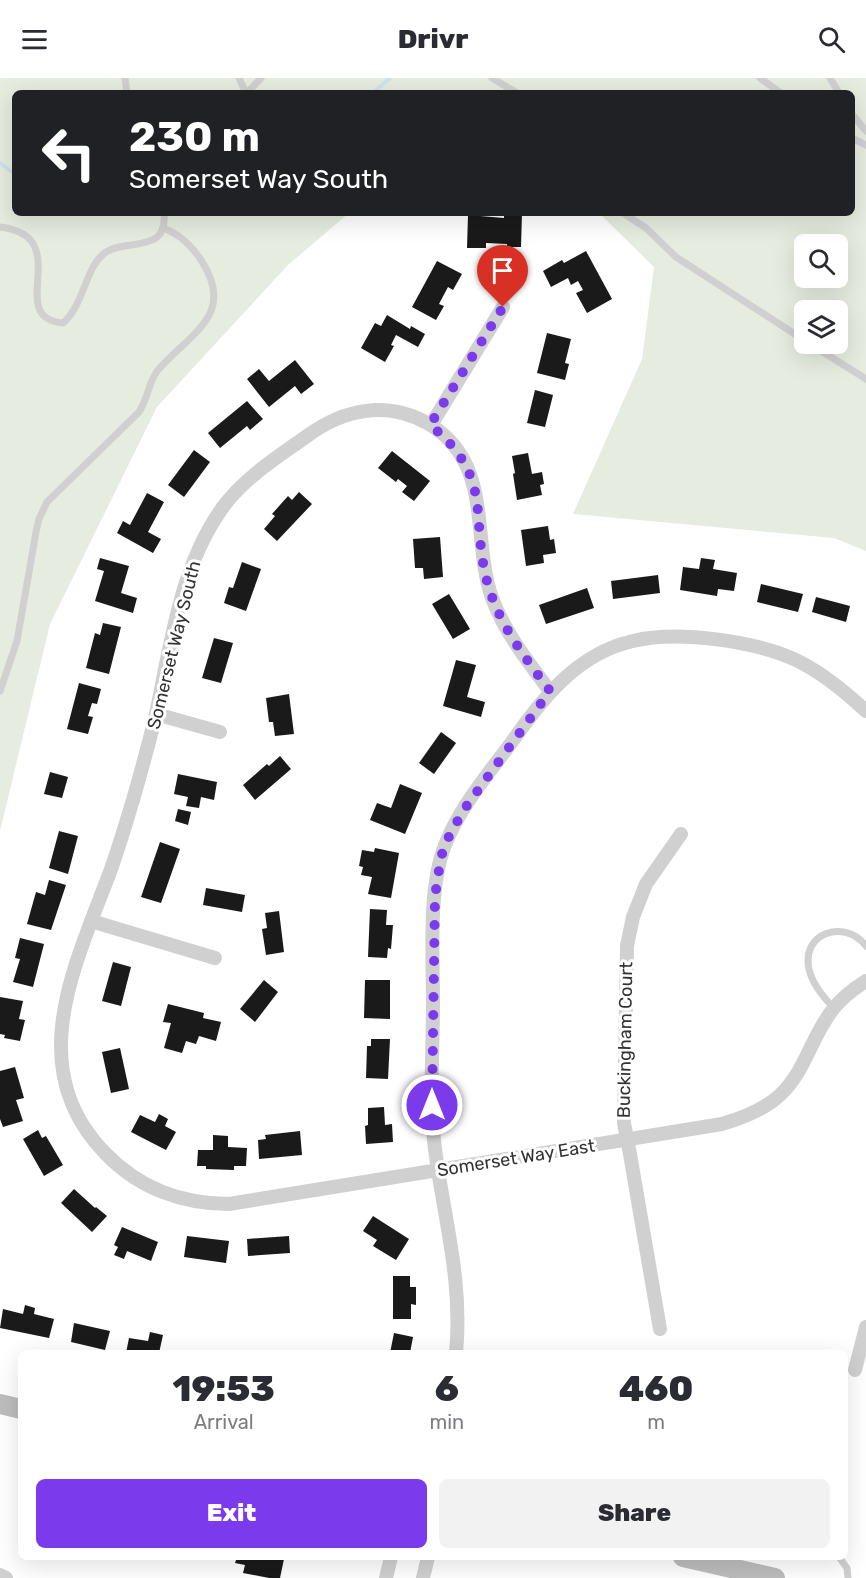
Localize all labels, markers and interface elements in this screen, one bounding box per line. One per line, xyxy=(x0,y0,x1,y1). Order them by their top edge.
icon: menu xyxy=(18,23,51,56)
text: Drivr xyxy=(398,23,468,55)
icon: search xyxy=(815,23,848,56)
text: 230 m xyxy=(129,112,260,162)
icon: left xyxy=(30,114,108,192)
text: Somerset Way South xyxy=(129,163,388,195)
map controls xyxy=(794,234,848,354)
button: search xyxy=(794,234,848,288)
pin xyxy=(477,245,528,307)
icon: arrive xyxy=(486,254,519,287)
button: layers xyxy=(794,300,848,354)
street label: Somerset Way South xyxy=(142,559,206,731)
street label: Buckingham Court xyxy=(613,962,637,1118)
position arrow xyxy=(400,1073,464,1137)
street label: Somerset Way East xyxy=(436,1135,596,1181)
text: 19:53 xyxy=(172,1367,275,1410)
text: 6 xyxy=(435,1367,459,1410)
text: 460 xyxy=(619,1367,694,1410)
text: Arrival xyxy=(194,1410,254,1434)
text: min xyxy=(429,1410,464,1434)
text: m xyxy=(647,1410,665,1434)
button: Exit xyxy=(36,1479,427,1548)
button: Share xyxy=(439,1479,830,1548)

